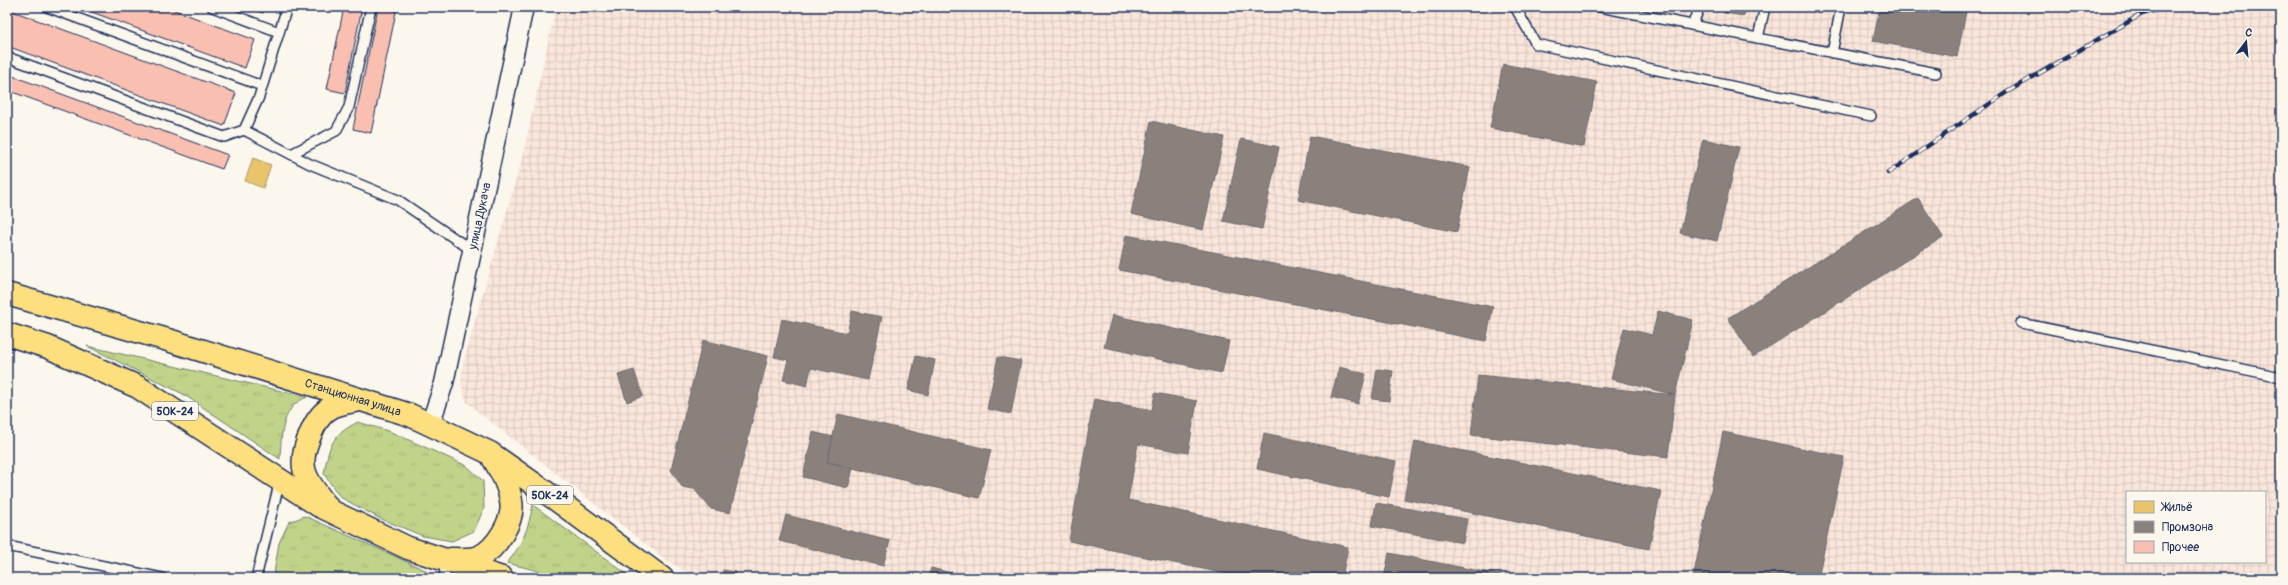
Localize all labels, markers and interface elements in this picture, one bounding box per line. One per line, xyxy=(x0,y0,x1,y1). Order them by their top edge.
north arrow xyxy=(2226,22,2266,62)
text: С xyxy=(2244,26,2254,40)
street label: улица Дукача xyxy=(465,181,494,252)
street label: Станционная улица xyxy=(303,375,403,419)
road number: 50К-24 xyxy=(152,402,198,420)
road number: 50К-24 xyxy=(527,486,573,504)
legend xyxy=(2126,491,2266,563)
text: Жильё xyxy=(2160,500,2193,515)
text: Промзона xyxy=(2162,520,2213,535)
text: Прочее xyxy=(2162,540,2199,555)

